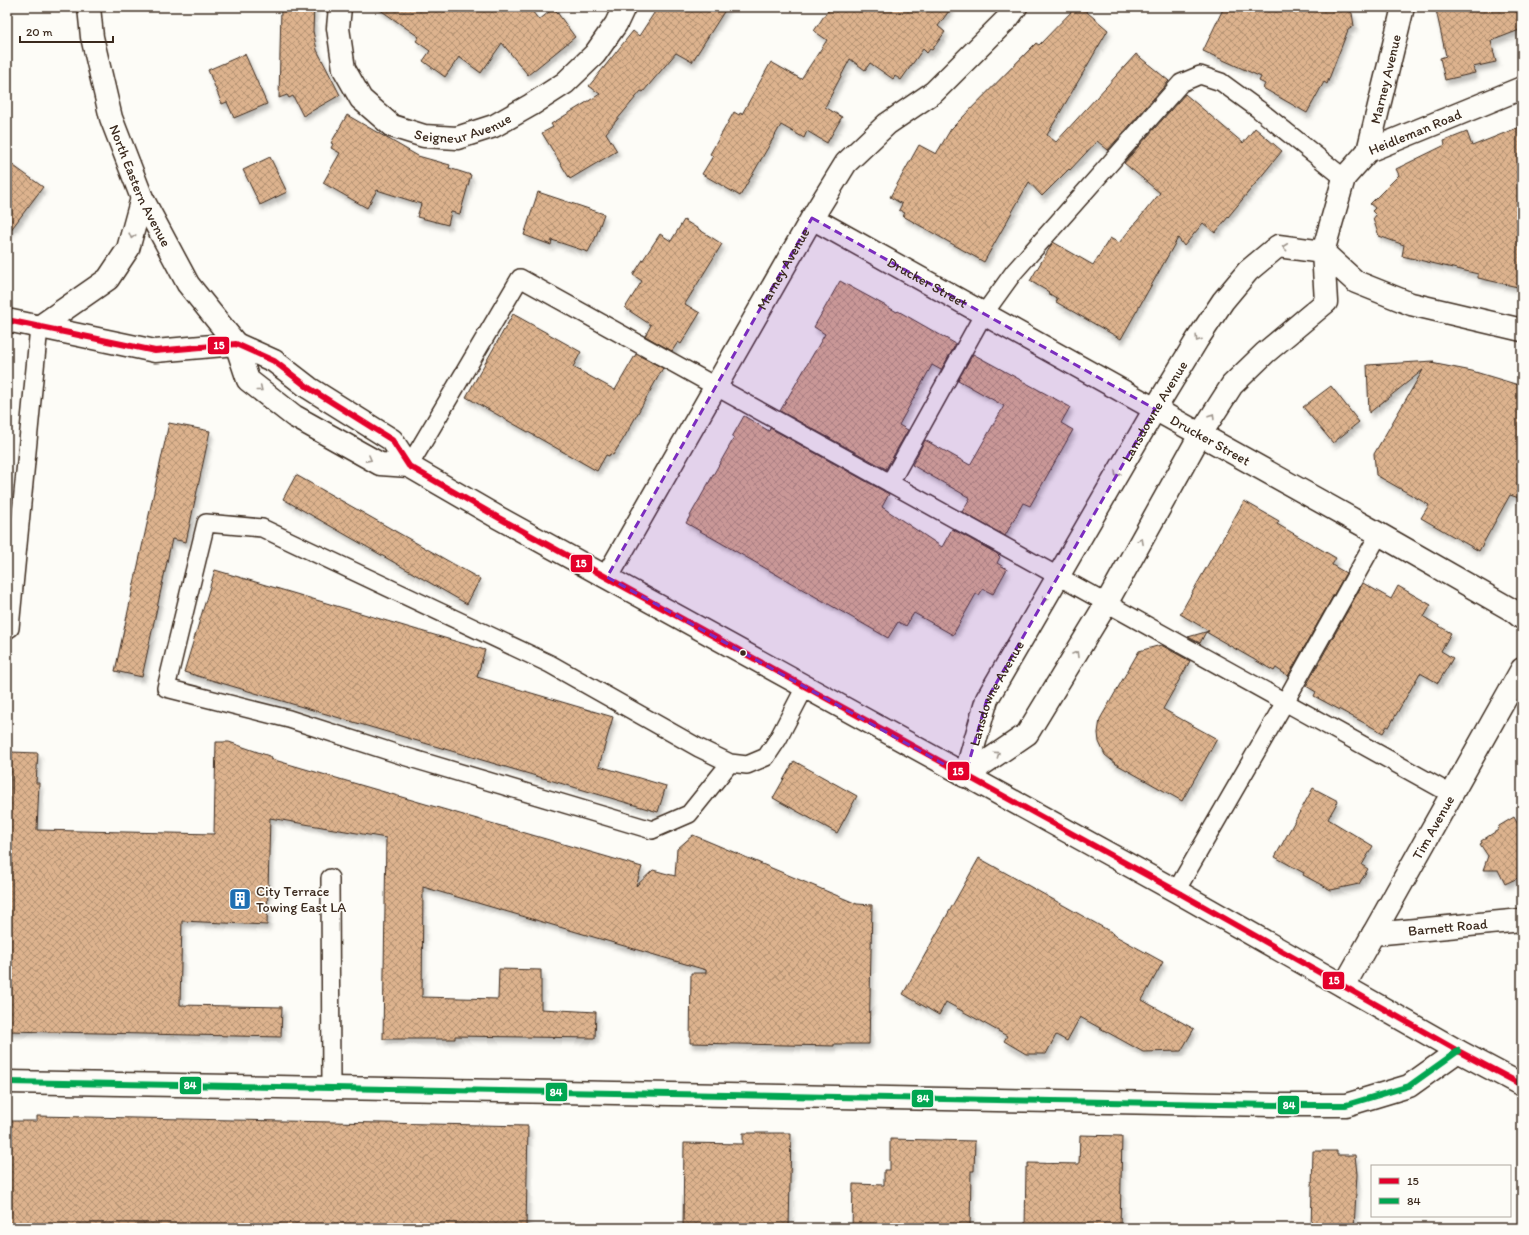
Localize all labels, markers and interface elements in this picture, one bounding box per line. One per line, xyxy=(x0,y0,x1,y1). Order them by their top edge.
scale bar xyxy=(20,18,113,44)
text: 20 m xyxy=(26,25,53,39)
street label: Marney Avenue xyxy=(1367,32,1405,126)
street label: Heidleman Road xyxy=(1366,105,1465,159)
street label: Seigneur Avenue xyxy=(412,110,515,148)
street label: North Eastern Avenue xyxy=(105,122,175,250)
street label: Marney Avenue xyxy=(753,225,814,313)
one-way arrow xyxy=(128,232,137,239)
one-way arrow xyxy=(1282,243,1288,252)
street label: Drucker Street xyxy=(884,254,970,312)
one-way arrow xyxy=(1196,334,1203,341)
line badge: 15 xyxy=(207,336,230,355)
text: 15 xyxy=(214,339,225,352)
street label: Lansdowne Avenue xyxy=(1118,358,1191,465)
one-way arrow xyxy=(255,385,262,392)
street label: Drucker Street xyxy=(1167,411,1253,470)
one-way arrow xyxy=(1207,413,1215,420)
one-way arrow xyxy=(365,454,372,461)
one-way arrow xyxy=(1115,470,1122,477)
one-way arrow xyxy=(1136,538,1143,545)
line badge: 15 xyxy=(570,554,593,573)
text: 15 xyxy=(576,557,587,570)
one-way arrow xyxy=(1043,595,1050,602)
street label: Lansdowne Avenue xyxy=(966,637,1028,748)
unlabelled marker xyxy=(738,648,748,658)
one-way arrow xyxy=(1071,651,1078,658)
one-way arrow xyxy=(993,752,1000,759)
line badge: 15 xyxy=(947,761,970,781)
text: 15 xyxy=(953,765,964,778)
street label: Tim Avenue xyxy=(1409,792,1458,863)
place label: City Terrace Towing East LA xyxy=(256,883,346,916)
building icon: City Terrace Towing East LA xyxy=(227,886,253,912)
street label: Barnett Road xyxy=(1407,915,1488,940)
line badge: 15 xyxy=(1322,971,1345,990)
text: 15 xyxy=(1329,974,1340,987)
line badge: 84 xyxy=(179,1076,202,1095)
text: 84 xyxy=(184,1079,197,1092)
line badge: 84 xyxy=(545,1082,568,1102)
text: 84 xyxy=(550,1086,563,1099)
line badge: 84 xyxy=(911,1089,934,1108)
text: 84 xyxy=(917,1092,930,1105)
line badge: 84 xyxy=(1277,1095,1300,1115)
text: 84 xyxy=(1283,1099,1296,1112)
legend xyxy=(1371,1165,1511,1217)
text: 15 xyxy=(1407,1174,1419,1188)
text: 84 xyxy=(1407,1194,1421,1208)

